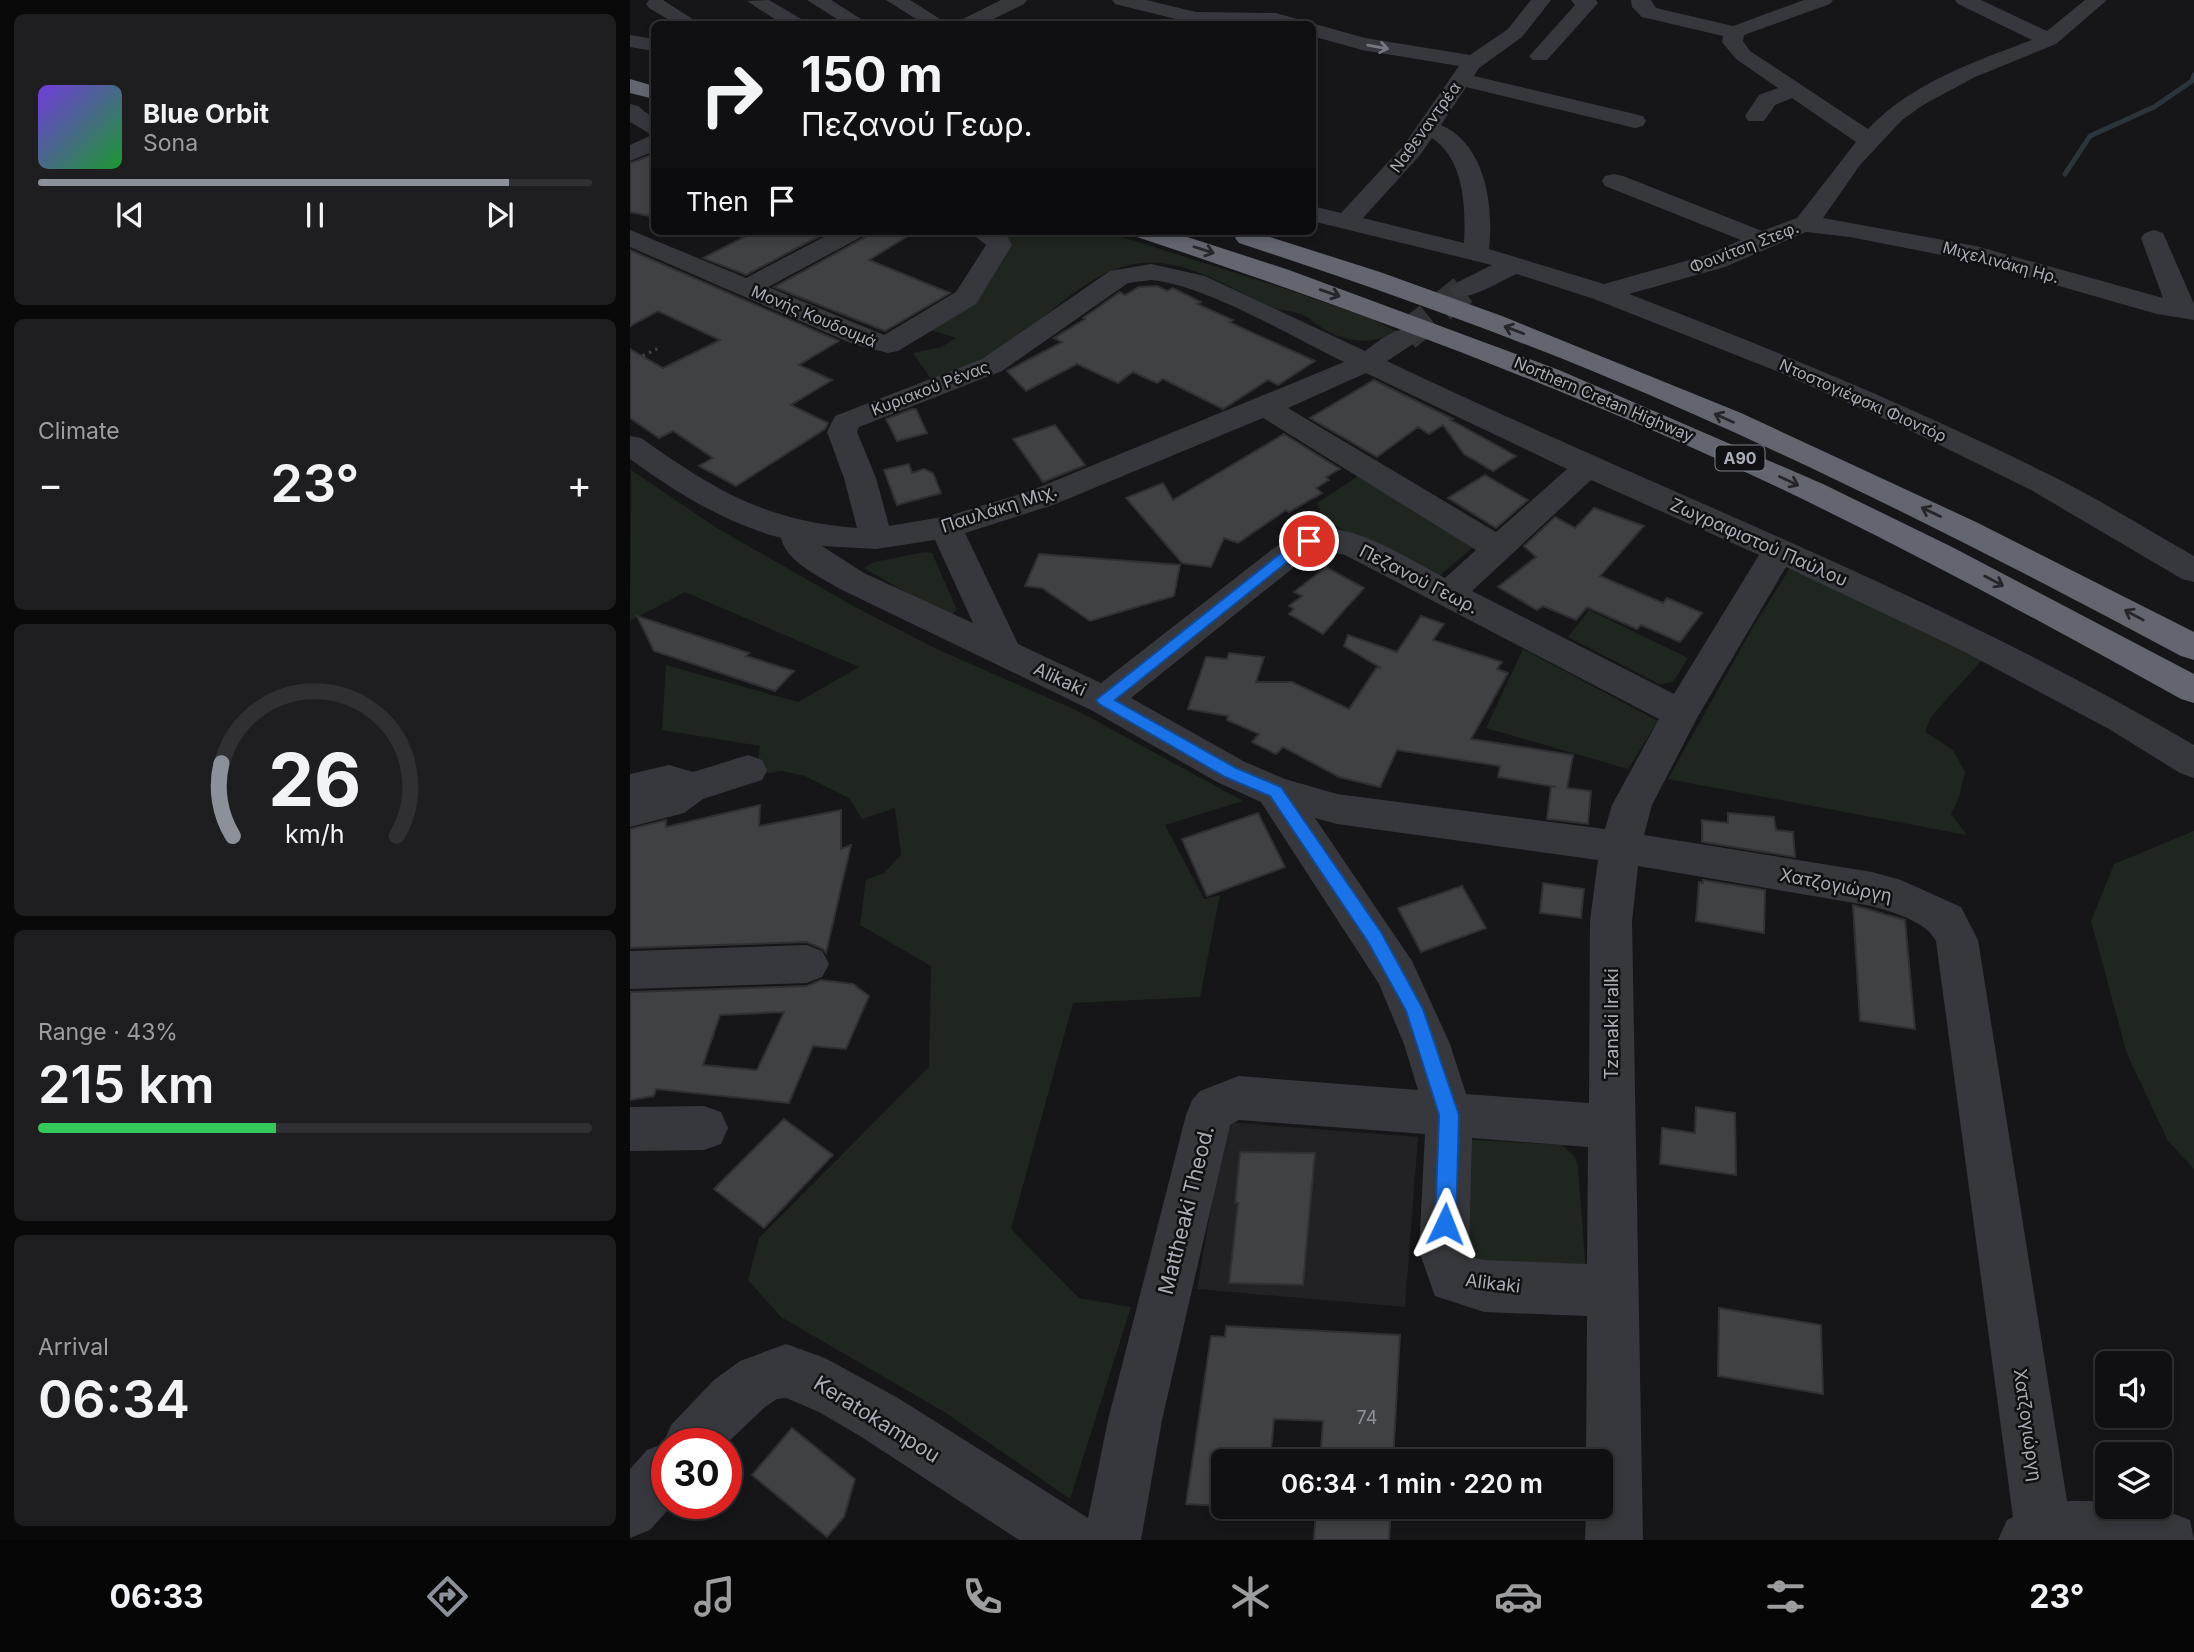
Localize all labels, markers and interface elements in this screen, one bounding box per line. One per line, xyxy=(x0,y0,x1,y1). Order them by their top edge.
one-way arrow xyxy=(1366,41,1389,54)
text: 150 m xyxy=(801,45,943,104)
icon: right xyxy=(686,49,777,140)
street label: Ναθεναντρέα xyxy=(1385,78,1465,176)
text: Blue Orbit xyxy=(143,98,269,129)
text: Πεζανού Γεωρ. xyxy=(801,105,1033,144)
text: Sona xyxy=(143,129,198,157)
icon: arrive xyxy=(763,182,801,220)
text: Then xyxy=(686,186,749,217)
icon: previous xyxy=(111,196,149,234)
icon: pause xyxy=(296,196,334,234)
icon: next xyxy=(481,196,519,234)
street label: Φοινίτση Στεφ. xyxy=(1687,217,1801,277)
street label: Μιχελινάκη Ηρ. xyxy=(1941,237,2061,287)
one-way arrow xyxy=(1193,245,1215,257)
street label: Μονής Κουδουμά xyxy=(749,281,879,351)
one-way arrow xyxy=(1318,288,1340,300)
one-way arrow xyxy=(1504,323,1525,335)
street label: Northern Cretan Highway xyxy=(1511,352,1697,446)
street label: Ντοστογιέφσκι Φιοντόρ xyxy=(1776,354,1950,446)
street label: Κυριακού Ρένας xyxy=(868,356,992,420)
one-way arrow xyxy=(1714,411,1735,424)
text: Climate xyxy=(38,417,120,445)
road number: Α90 xyxy=(1716,446,1764,471)
text: 23° xyxy=(271,452,359,515)
text: − xyxy=(38,461,63,507)
text: + xyxy=(567,461,592,507)
one-way arrow xyxy=(1778,475,1799,488)
street label: Παυλάκη Μιχ. xyxy=(938,479,1060,537)
street label: Ζωγραφιστού Παύλου xyxy=(1667,493,1851,591)
one-way arrow xyxy=(1921,505,1942,518)
pin xyxy=(1279,511,1339,571)
icon: arrive xyxy=(1290,522,1328,560)
street label: Πεζανού Γεωρ. xyxy=(1356,540,1482,618)
one-way arrow xyxy=(1983,574,2003,588)
one-way arrow xyxy=(2124,608,2144,622)
street label: Alikaki xyxy=(1030,658,1090,700)
text: 26 xyxy=(268,735,362,824)
text: km/h xyxy=(285,819,345,849)
street label: Χατζογιώργη xyxy=(1778,864,1894,906)
street label: Tzanaki Iralki xyxy=(1601,968,1622,1080)
text: Range · 43% xyxy=(38,1018,178,1046)
text: 215 km xyxy=(38,1053,215,1116)
street label: Mattheaki Theod. xyxy=(1153,1123,1219,1297)
position arrow xyxy=(1408,1187,1482,1261)
street label: Alikaki xyxy=(1464,1269,1522,1297)
text: Arrival xyxy=(38,1333,109,1361)
map controls xyxy=(2095,1351,2172,1519)
button: sound xyxy=(2095,1351,2172,1428)
street label: Χατζογιώργη xyxy=(2010,1367,2046,1483)
text: 06:34 xyxy=(38,1368,190,1431)
street label: Keratokampou xyxy=(809,1370,945,1468)
house number: 74 xyxy=(1357,1407,1377,1428)
speed limit sign: 30 xyxy=(651,1428,742,1519)
button: layers xyxy=(2095,1442,2172,1519)
text: 06:34 · 1 min · 220 m xyxy=(1281,1468,1543,1499)
icon: directions xyxy=(423,1572,472,1621)
icon: music xyxy=(690,1572,739,1621)
icon: phone xyxy=(958,1572,1007,1621)
icon: climate xyxy=(1226,1572,1275,1621)
icon: car xyxy=(1494,1572,1543,1621)
icon: filters xyxy=(1761,1572,1810,1621)
text: 06:33 xyxy=(109,1577,204,1616)
text: 23° xyxy=(2029,1577,2085,1616)

